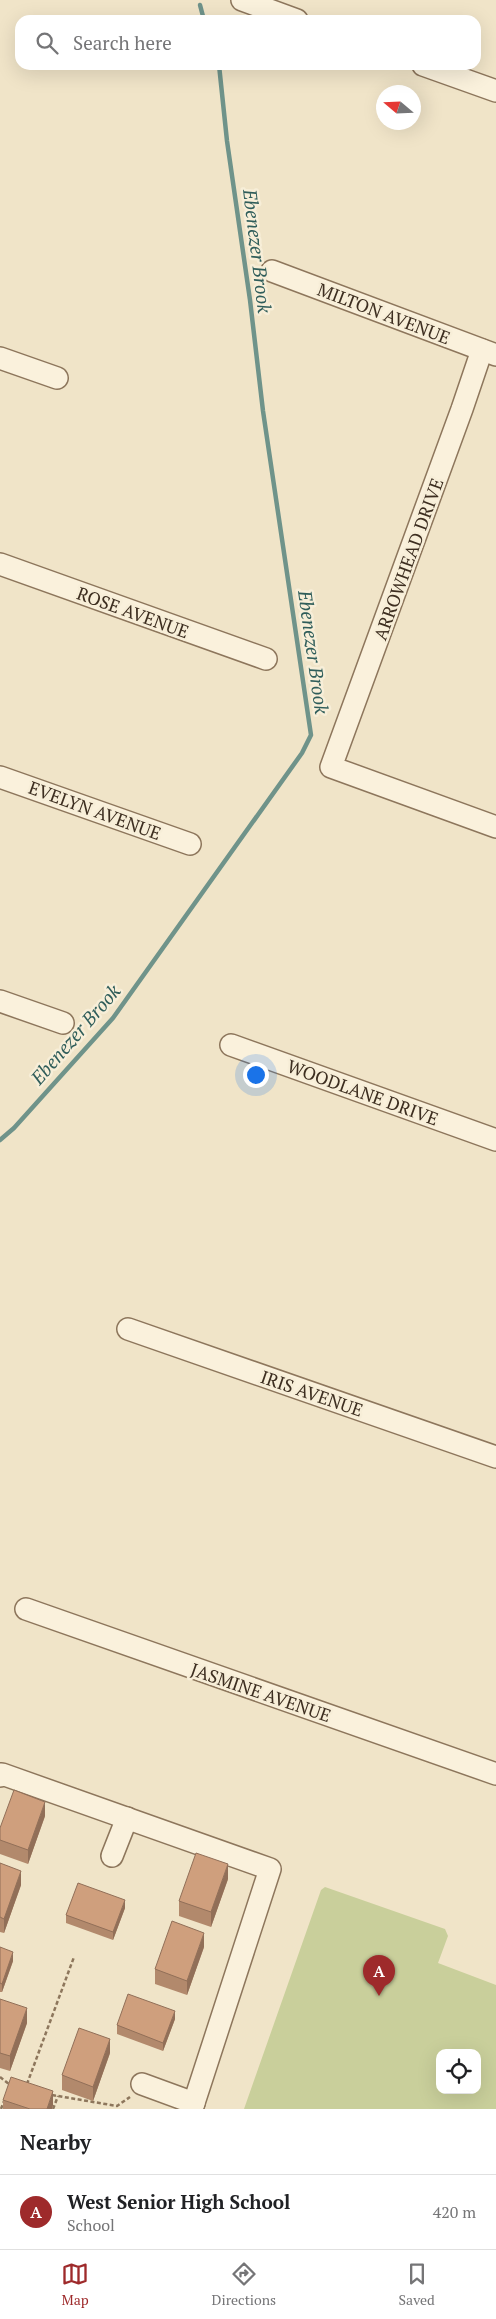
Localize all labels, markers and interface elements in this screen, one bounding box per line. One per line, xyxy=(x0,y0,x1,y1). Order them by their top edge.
search box xyxy=(15,15,481,70)
icon: search xyxy=(33,29,61,57)
text: Search here xyxy=(73,30,172,55)
north arrow xyxy=(376,85,421,130)
water label: Ebenezer Brook xyxy=(238,187,278,315)
street label: MILTON AVENUE xyxy=(314,277,454,349)
street label: ARROWHEAD DRIVE xyxy=(368,475,448,643)
street label: ROSE AVENUE xyxy=(74,581,192,643)
water label: Ebenezer Brook xyxy=(293,588,335,716)
street label: EVELYN AVENUE xyxy=(25,775,165,845)
water label: Ebenezer Brook xyxy=(24,978,126,1090)
street label: WOODLANE DRIVE xyxy=(284,1054,442,1130)
your location xyxy=(243,1062,269,1088)
street label: IRIS AVENUE xyxy=(258,1364,366,1422)
street label: JASMINE AVENUE xyxy=(188,1657,334,1727)
pin: A xyxy=(363,1955,395,1996)
map controls xyxy=(436,2049,481,2094)
button: locate xyxy=(436,2049,481,2094)
text: Nearby xyxy=(20,2128,91,2156)
text: West Senior High School xyxy=(67,2189,290,2214)
text: A xyxy=(30,2201,42,2223)
text: 420 m xyxy=(433,2201,476,2223)
text: School xyxy=(67,2214,115,2236)
tab: Map xyxy=(61,2260,89,2309)
tab: Directions xyxy=(212,2260,276,2309)
tab: Saved xyxy=(399,2260,435,2309)

